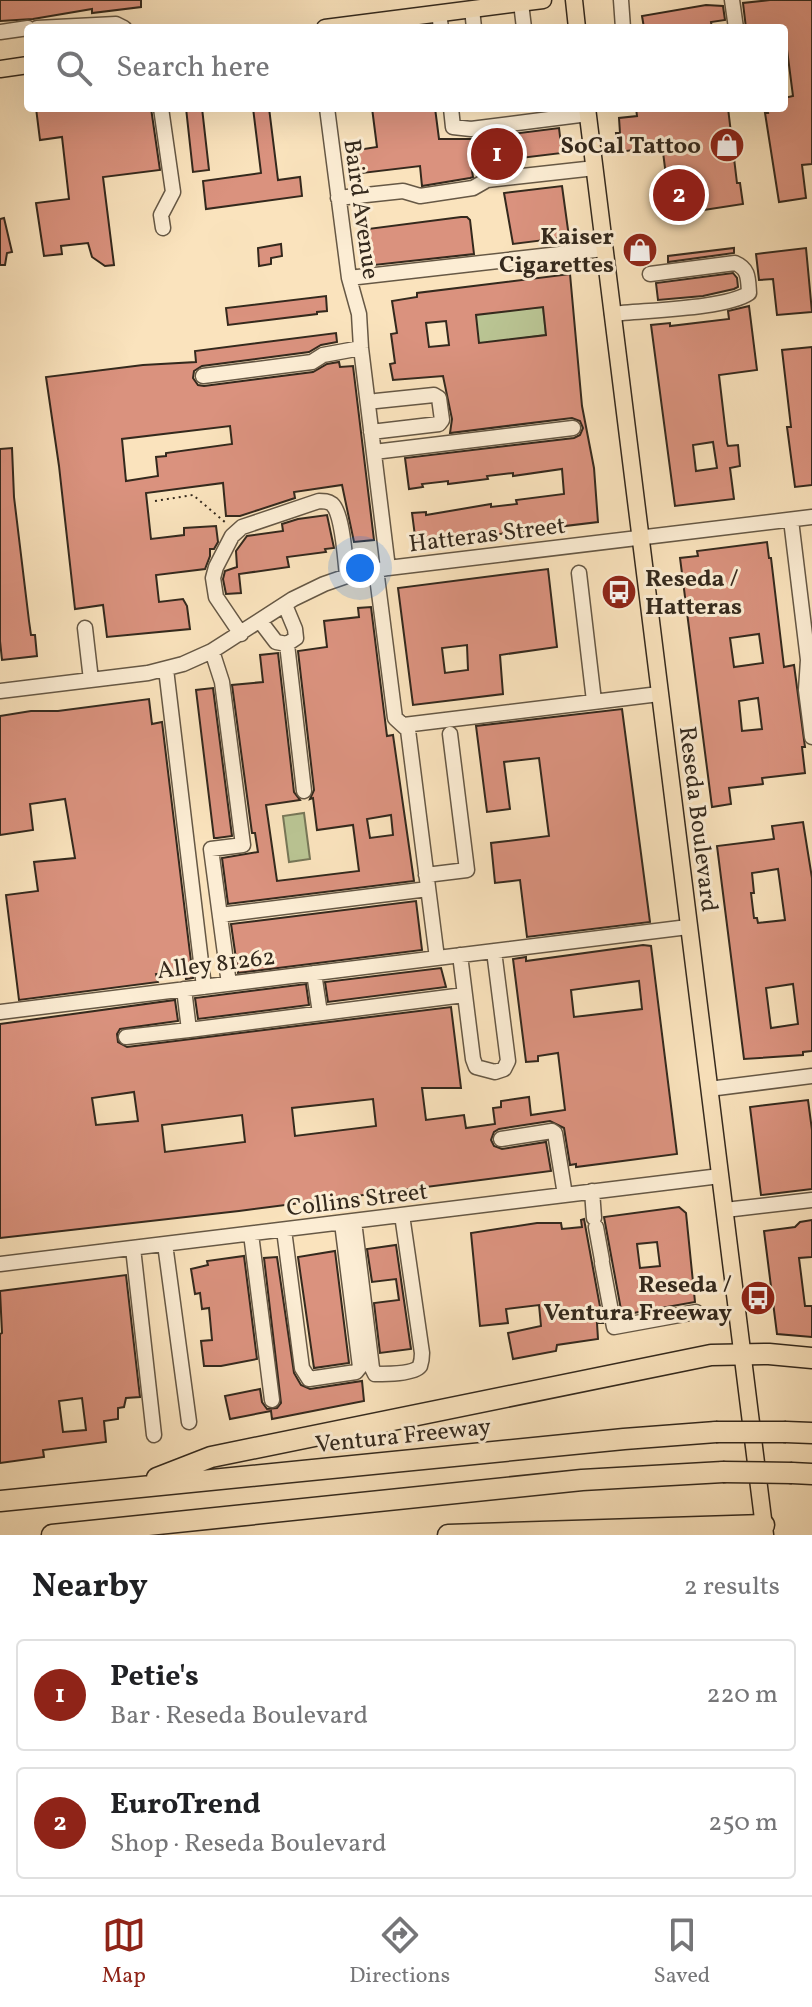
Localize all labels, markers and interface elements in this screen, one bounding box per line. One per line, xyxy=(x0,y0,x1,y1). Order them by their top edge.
search box xyxy=(24,24,788,112)
icon: search xyxy=(52,46,96,90)
text: Search here xyxy=(116,47,270,89)
pin: 1 xyxy=(471,124,523,184)
shop icon: SoCal Tattoo xyxy=(708,126,746,164)
place label: SoCal Tattoo xyxy=(561,130,701,164)
street label: Baird Avenue xyxy=(333,137,387,281)
pin: 2 xyxy=(653,165,705,225)
place label: Kaiser Cigarettes xyxy=(499,221,614,283)
shop icon: Kaiser Cigarettes xyxy=(621,231,659,269)
street label: Hatteras Street xyxy=(407,510,567,562)
your location xyxy=(340,548,380,588)
place label: Reseda / Hatteras xyxy=(645,563,742,625)
bus stop icon: Reseda / Hatteras xyxy=(600,573,638,611)
street label: Reseda Boulevard xyxy=(669,724,725,914)
street label: Alley 81262 xyxy=(155,941,277,989)
street label: Collins Street xyxy=(285,1175,430,1227)
place label: Reseda / Ventura Freeway xyxy=(544,1269,733,1331)
bus stop icon: Reseda / Ventura Freeway xyxy=(739,1279,777,1317)
street label: Ventura Freeway xyxy=(314,1411,493,1463)
text: Nearby xyxy=(32,1564,148,1611)
text: 2 results xyxy=(684,1569,780,1605)
text: Petie's xyxy=(110,1656,199,1698)
text: 1 xyxy=(55,1677,65,1713)
text: 220 m xyxy=(706,1677,778,1713)
text: Bar · Reseda Boulevard xyxy=(110,1698,368,1734)
text: EuroTrend xyxy=(110,1784,261,1826)
text: 2 xyxy=(53,1805,67,1841)
text: 250 m xyxy=(708,1805,778,1841)
text: Shop · Reseda Boulevard xyxy=(110,1826,387,1862)
tab: Map xyxy=(102,1913,146,1992)
tab: Directions xyxy=(349,1913,450,1992)
tab: Saved xyxy=(654,1913,710,1992)

